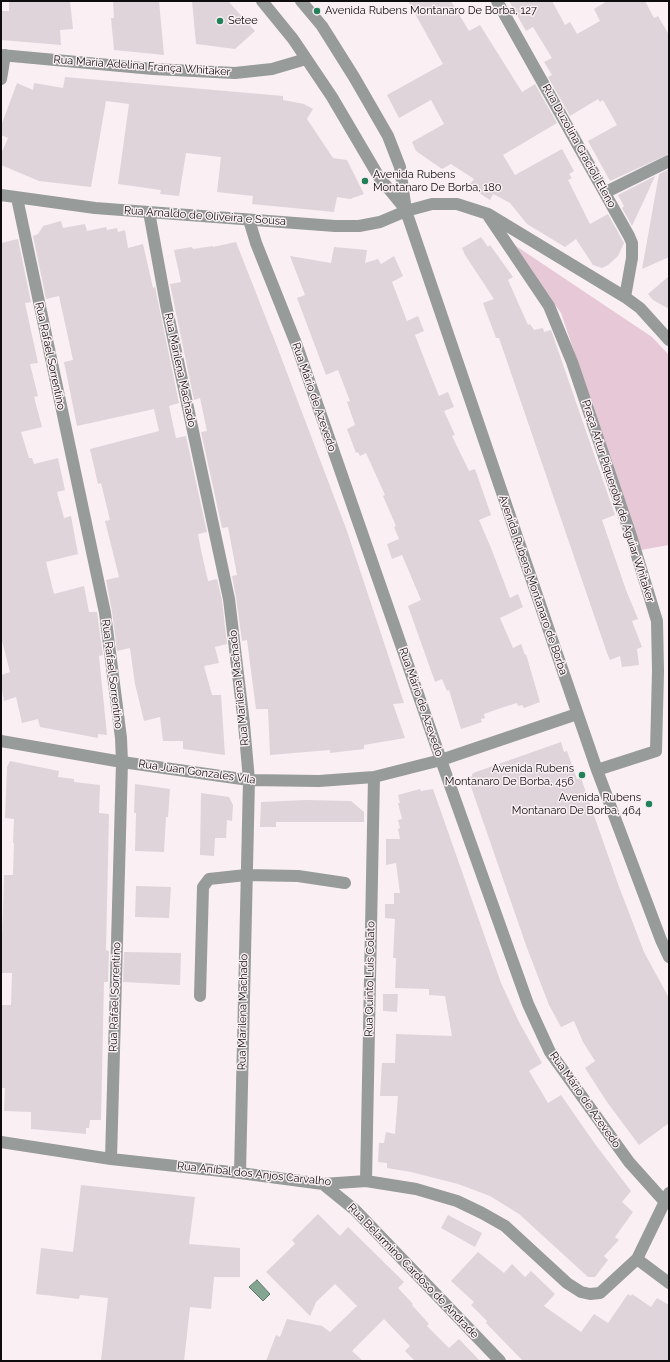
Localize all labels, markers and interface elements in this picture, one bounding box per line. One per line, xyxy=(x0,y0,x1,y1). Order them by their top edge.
place label: Avenida Rubens Montanaro De Borba, 127 xyxy=(325,4,537,18)
marker: Avenida Rubens Montanaro De Borba, 127 xyxy=(312,6,322,16)
place label: Setee xyxy=(228,14,258,28)
marker: Setee xyxy=(215,16,225,26)
street label: Rua Maria Adelina França Whitaker xyxy=(53,53,231,79)
street label: Rua Duzolina Gracioli Eleno xyxy=(539,82,619,210)
place label: Avenida Rubens Montanaro De Borba, 180 xyxy=(373,168,501,194)
marker: Avenida Rubens Montanaro De Borba, 180 xyxy=(360,176,370,186)
street label: Rua Arnaldo de Oliveira e Sousa xyxy=(123,204,287,228)
street label: Rua Rafael Sorrentino xyxy=(32,301,68,411)
street label: Rua Marilena Machado xyxy=(161,312,199,428)
street label: Rua Mário de Azevedo xyxy=(289,341,339,453)
street label: Praça Artur Piqueroby de Aguiar Whitaker xyxy=(579,398,657,604)
street label: Avenida Rubens Montanaro de Borba xyxy=(496,493,570,677)
street label: Rua Rafael Sorrentino xyxy=(99,619,125,729)
street label: Rua Marilena Machado xyxy=(226,629,252,747)
street label: Rua Mário de Azevedo xyxy=(396,646,446,758)
street label: Rua Juan Gonzales Vila xyxy=(138,757,256,787)
place label: Avenida Rubens Montanaro De Borba, 456 xyxy=(445,762,574,788)
marker: Avenida Rubens Montanaro De Borba, 456 xyxy=(577,770,587,780)
place label: Avenida Rubens Montanaro De Borba, 464 xyxy=(512,791,641,817)
marker: Avenida Rubens Montanaro De Borba, 464 xyxy=(644,799,654,809)
street label: Rua Quinto Luis Colato xyxy=(362,921,378,1037)
street label: Rua Rafael Sorrentino xyxy=(106,942,124,1052)
street label: Rua Marilena Machado xyxy=(235,954,251,1070)
street label: Rua Mário de Azevedo xyxy=(547,1049,623,1151)
street label: Rua Aníbal dos Anjos Carvalho xyxy=(176,1159,332,1189)
street label: Rua Belarmino Cardoso de Andrade xyxy=(345,1201,481,1341)

